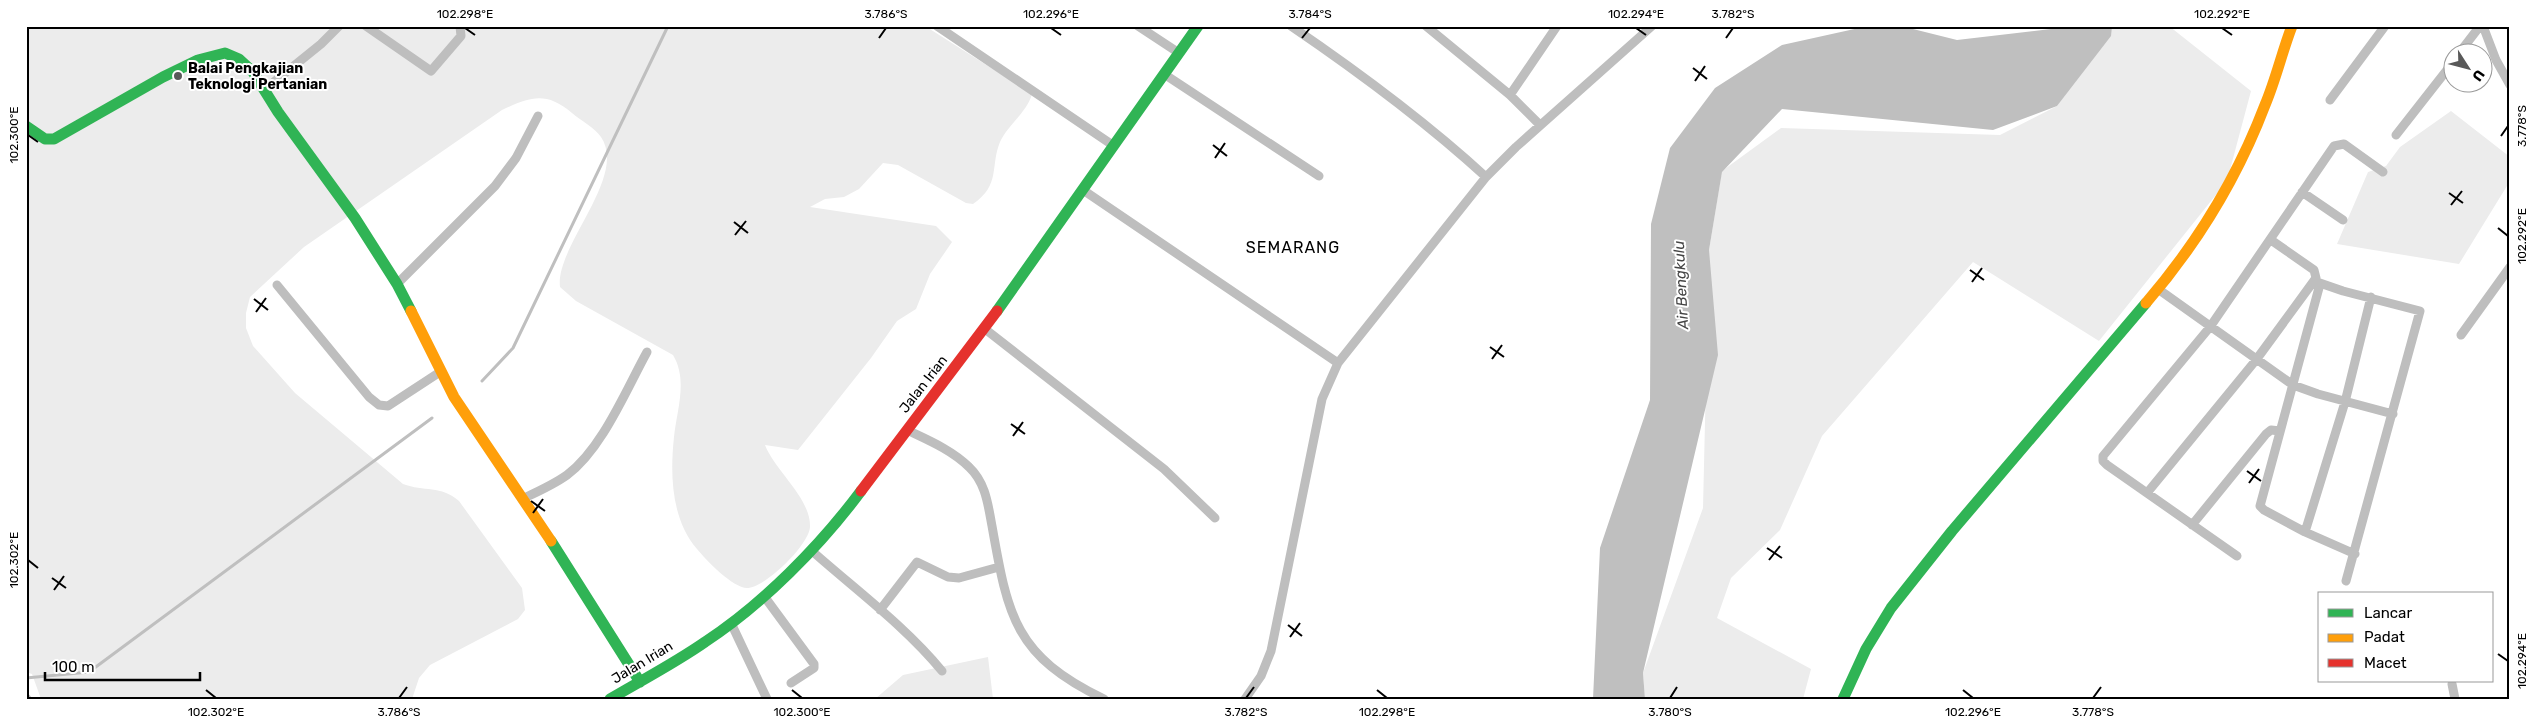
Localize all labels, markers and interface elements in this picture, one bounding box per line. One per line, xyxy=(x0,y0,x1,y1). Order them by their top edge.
text: 102.298°E xyxy=(437,7,493,21)
text: 3.786°S xyxy=(864,7,908,21)
text: 102.296°E xyxy=(1023,7,1079,21)
text: 3.784°S xyxy=(1288,7,1332,21)
text: 102.294°E xyxy=(1608,7,1664,21)
text: 3.782°S xyxy=(1712,7,1754,21)
text: 102.292°E xyxy=(2194,7,2250,21)
north arrow xyxy=(2444,42,2494,92)
place label: Balai Pengkajian Teknologi Pertanian xyxy=(188,60,327,93)
text: U xyxy=(2468,66,2488,84)
marker: Balai Pengkajian Teknologi Pertanian xyxy=(172,70,184,82)
text: 3.778°S xyxy=(2515,105,2529,147)
text: 102.300°E xyxy=(7,106,21,164)
text: 102.292°E xyxy=(2515,208,2529,264)
district label: SEMARANG xyxy=(1246,238,1340,257)
water label: Air Bengkulu xyxy=(1670,240,1692,331)
street label: Jalan Irian xyxy=(896,352,951,416)
text: 102.302°E xyxy=(7,532,21,588)
legend xyxy=(2318,592,2494,682)
text: Lancar xyxy=(2364,604,2412,622)
text: Padat xyxy=(2364,628,2405,646)
text: 102.294°E xyxy=(2515,633,2529,689)
street label: Jalan Irian xyxy=(609,638,676,687)
scale bar xyxy=(45,650,200,682)
text: Macet xyxy=(2364,654,2407,672)
text: 100 m xyxy=(52,658,94,676)
text: 102.302°E xyxy=(188,705,244,719)
text: 3.786°S xyxy=(377,705,421,719)
text: 102.300°E xyxy=(773,705,831,719)
text: 3.782°S xyxy=(1225,705,1267,719)
text: 102.298°E xyxy=(1359,705,1415,719)
text: 3.780°S xyxy=(1648,705,1692,719)
text: 102.296°E xyxy=(1945,705,2001,719)
text: 3.778°S xyxy=(2072,705,2114,719)

